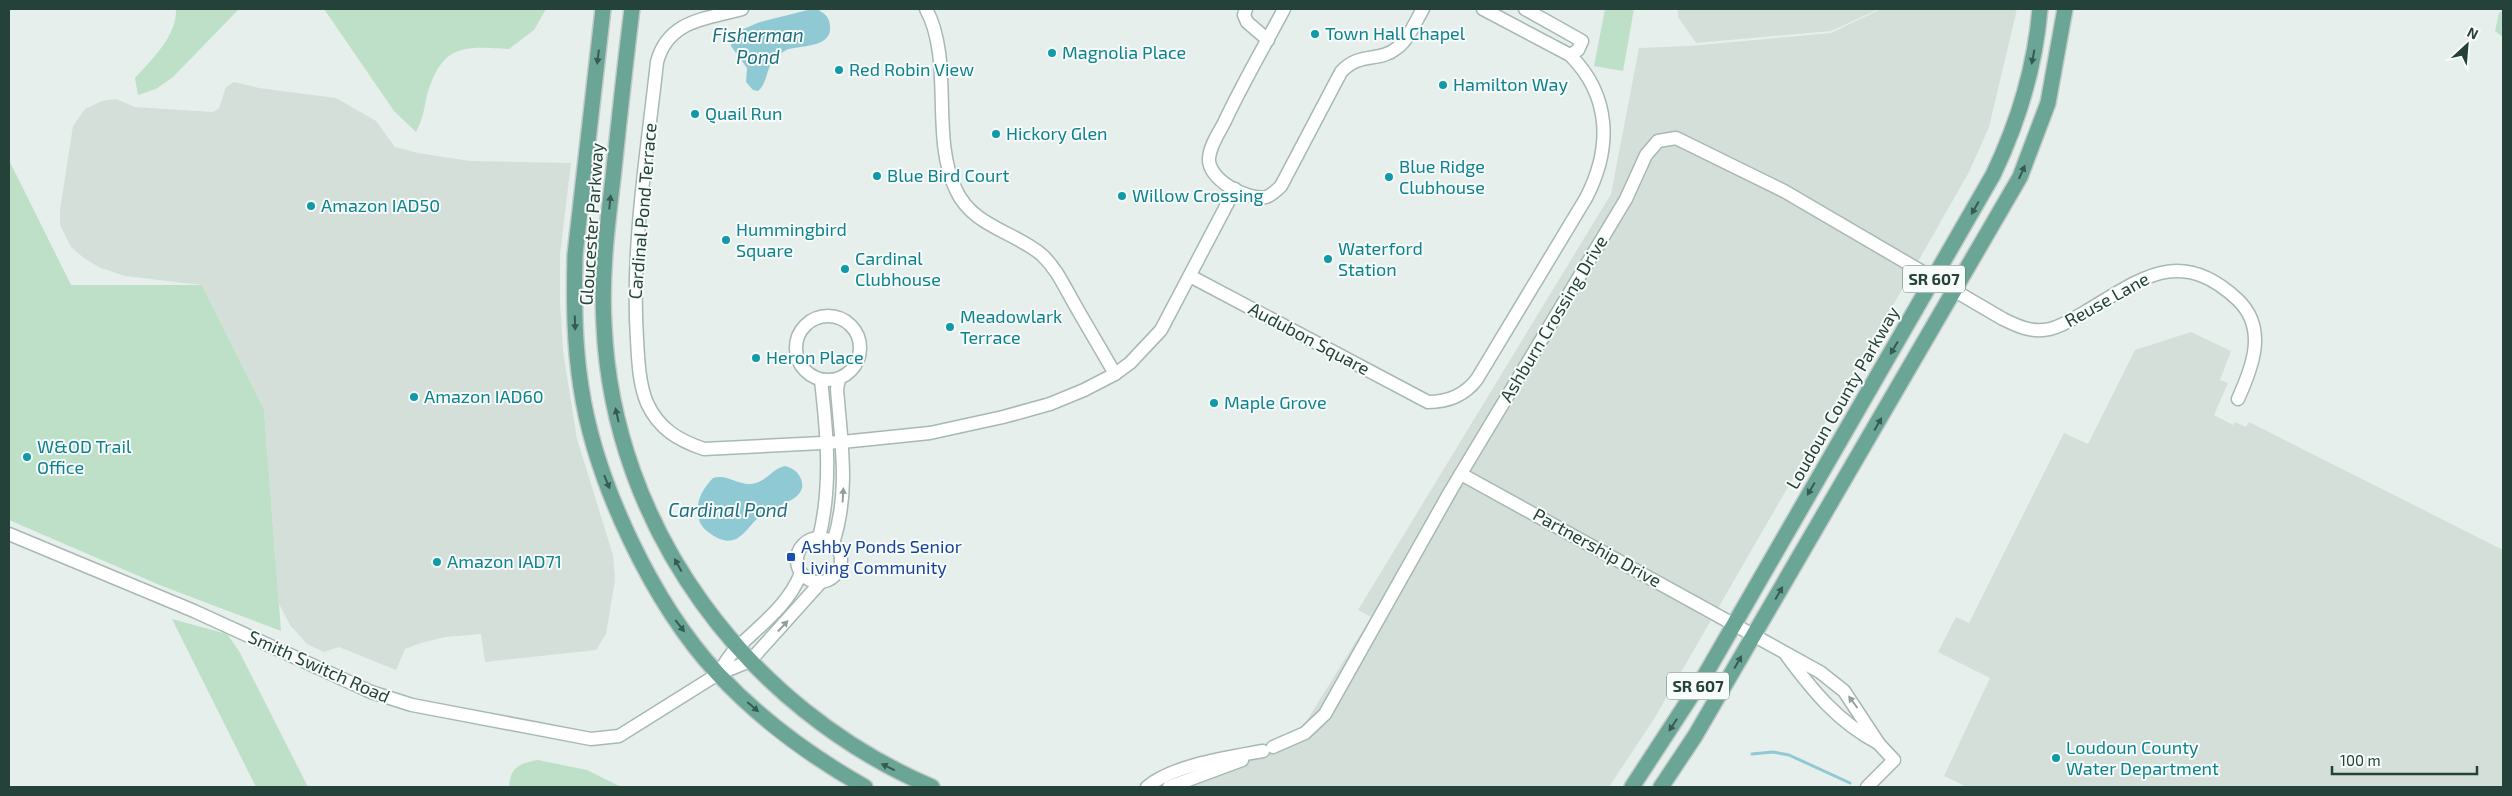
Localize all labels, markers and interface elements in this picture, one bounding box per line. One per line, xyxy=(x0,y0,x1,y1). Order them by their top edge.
north arrow xyxy=(2442,20,2492,70)
place label: Town Hall Chapel xyxy=(1325,22,1466,44)
water label: Fisherman Pond xyxy=(712,23,804,68)
text: N xyxy=(2465,23,2481,43)
marker: Town Hall Chapel xyxy=(1309,28,1321,40)
place label: Magnolia Place xyxy=(1062,41,1186,63)
marker: Magnolia Place xyxy=(1046,47,1058,59)
one-way arrow xyxy=(594,49,602,65)
one-way arrow xyxy=(2029,49,2037,65)
place label: Red Robin View xyxy=(849,58,974,80)
marker: Red Robin View xyxy=(833,64,845,76)
place label: Hamilton Way xyxy=(1453,73,1568,95)
marker: Hamilton Way xyxy=(1437,79,1449,91)
place label: Quail Run xyxy=(705,102,782,124)
marker: Quail Run xyxy=(689,108,701,120)
street label: Cardinal Pond Terrace xyxy=(623,122,661,300)
place label: Hickory Glen xyxy=(1006,122,1108,144)
marker: Hickory Glen xyxy=(990,128,1002,140)
street label: Gloucester Parkway xyxy=(574,141,608,306)
place label: Blue Ridge Clubhouse xyxy=(1399,155,1485,198)
place label: Blue Bird Court xyxy=(887,164,1009,186)
one-way arrow xyxy=(2018,165,2026,179)
marker: Blue Bird Court xyxy=(871,170,883,182)
marker: Blue Ridge Clubhouse xyxy=(1383,171,1395,183)
place label: Willow Crossing xyxy=(1132,184,1264,206)
marker: Willow Crossing xyxy=(1116,190,1128,202)
place label: Amazon IAD50 xyxy=(321,194,440,216)
one-way arrow xyxy=(606,194,614,210)
marker: Amazon IAD50 xyxy=(305,200,317,212)
one-way arrow xyxy=(1971,201,1980,214)
place label: Hummingbird Square xyxy=(736,218,847,261)
street label: Ashburn Crossing Drive xyxy=(1495,231,1612,406)
marker: Hummingbird Square xyxy=(720,234,732,246)
place label: Waterford Station xyxy=(1338,237,1423,280)
place label: Cardinal Clubhouse xyxy=(855,247,941,290)
marker: Waterford Station xyxy=(1322,253,1334,265)
marker: Cardinal Clubhouse xyxy=(839,263,851,275)
road number: SR 607 xyxy=(1903,266,1965,292)
street label: Reuse Lane xyxy=(2060,267,2153,331)
street label: Audubon Square xyxy=(1245,297,1374,379)
street label: Loudoun County Parkway xyxy=(1781,302,1904,493)
place label: Meadowlark Terrace xyxy=(960,305,1062,348)
one-way arrow xyxy=(571,316,579,332)
marker: Meadowlark Terrace xyxy=(944,321,956,333)
one-way arrow xyxy=(1889,342,1898,355)
place label: Heron Place xyxy=(766,346,864,368)
marker: Heron Place xyxy=(750,352,762,364)
place label: Amazon IAD60 xyxy=(424,385,544,407)
marker: Amazon IAD60 xyxy=(408,391,420,403)
place label: Maple Grove xyxy=(1224,391,1327,413)
marker: Maple Grove xyxy=(1208,397,1220,409)
one-way arrow xyxy=(613,408,621,423)
one-way arrow xyxy=(1873,418,1882,431)
place label: W&OD Trail Office xyxy=(37,435,132,478)
marker: W&OD Trail Office xyxy=(21,451,33,463)
one-way arrow xyxy=(603,475,611,489)
one-way arrow xyxy=(1807,482,1816,495)
one-way arrow xyxy=(840,487,848,503)
water label: Cardinal Pond xyxy=(668,498,788,521)
street label: Partnership Drive xyxy=(1530,503,1665,591)
place label: Ashby Ponds Senior Living Community xyxy=(801,535,962,578)
place label: Amazon IAD71 xyxy=(447,550,562,572)
marker: Ashby Ponds Senior Living Community xyxy=(785,551,797,563)
marker: Amazon IAD71 xyxy=(431,556,443,568)
one-way arrow xyxy=(673,559,682,572)
one-way arrow xyxy=(1775,586,1784,599)
one-way arrow xyxy=(675,619,686,632)
one-way arrow xyxy=(777,620,789,632)
street label: Smith Switch Road xyxy=(245,625,394,707)
one-way arrow xyxy=(1734,656,1743,669)
road number: SR 607 xyxy=(1667,672,1729,699)
one-way arrow xyxy=(1847,696,1858,709)
one-way arrow xyxy=(747,701,759,713)
one-way arrow xyxy=(1669,719,1678,732)
place label: Loudoun County Water Department xyxy=(2066,736,2219,779)
scale bar xyxy=(2332,744,2477,776)
text: 100 m xyxy=(2340,751,2381,769)
marker: Loudoun County Water Department xyxy=(2050,752,2062,764)
one-way arrow xyxy=(881,762,895,770)

